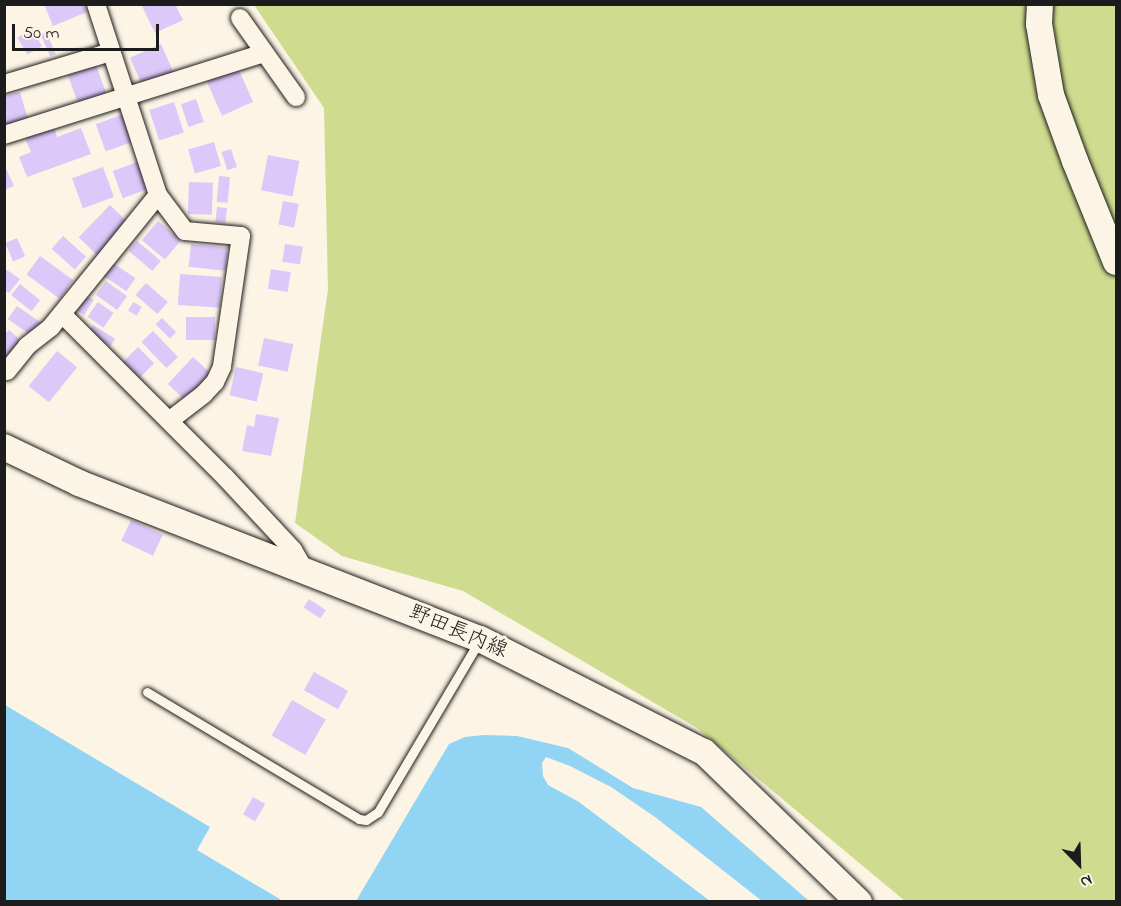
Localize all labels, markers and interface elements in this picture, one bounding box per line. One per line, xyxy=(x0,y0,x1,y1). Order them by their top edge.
scale bar xyxy=(15,12,162,50)
text: 50 m xyxy=(23,21,60,47)
street label: 野田長内線 xyxy=(405,600,511,664)
north arrow xyxy=(1049,834,1109,894)
text: N xyxy=(1076,867,1096,894)

